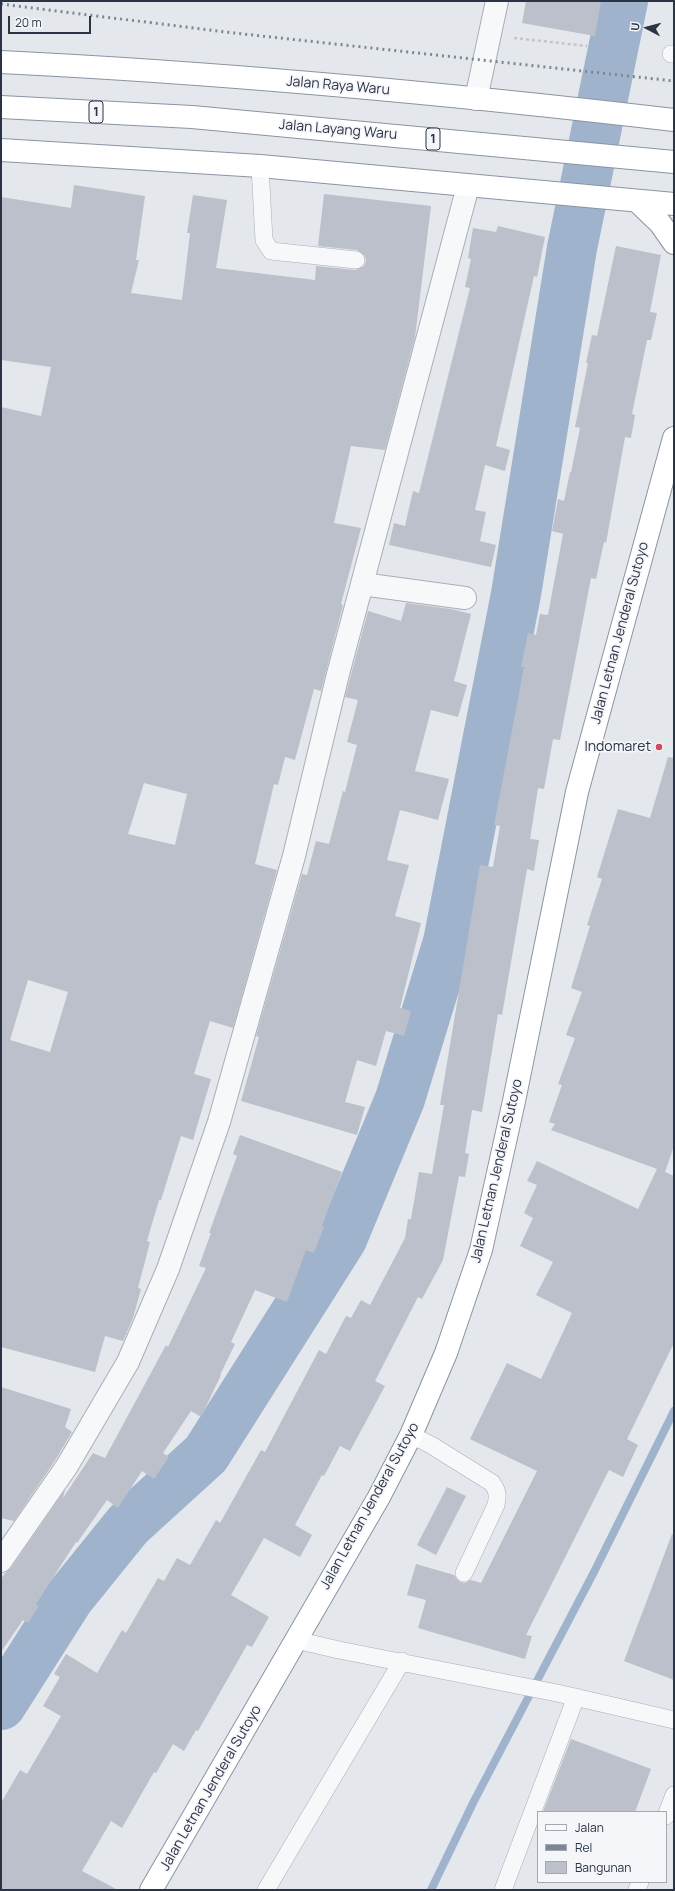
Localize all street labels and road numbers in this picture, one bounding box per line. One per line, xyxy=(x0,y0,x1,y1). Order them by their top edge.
street label: Jalan Raya Waru xyxy=(286,73,390,99)
road number: 1 xyxy=(89,101,103,123)
street label: Jalan Layang Waru xyxy=(278,116,398,144)
road number: 1 xyxy=(426,128,440,150)
street label: Jalan Letnan Jenderal Sutoyo xyxy=(588,540,652,726)
street label: Jalan Letnan Jenderal Sutoyo xyxy=(468,1077,526,1265)
street label: Jalan Letnan Jenderal Sutoyo xyxy=(317,1420,423,1592)
street label: Jalan Letnan Jenderal Sutoyo xyxy=(157,1702,265,1874)

